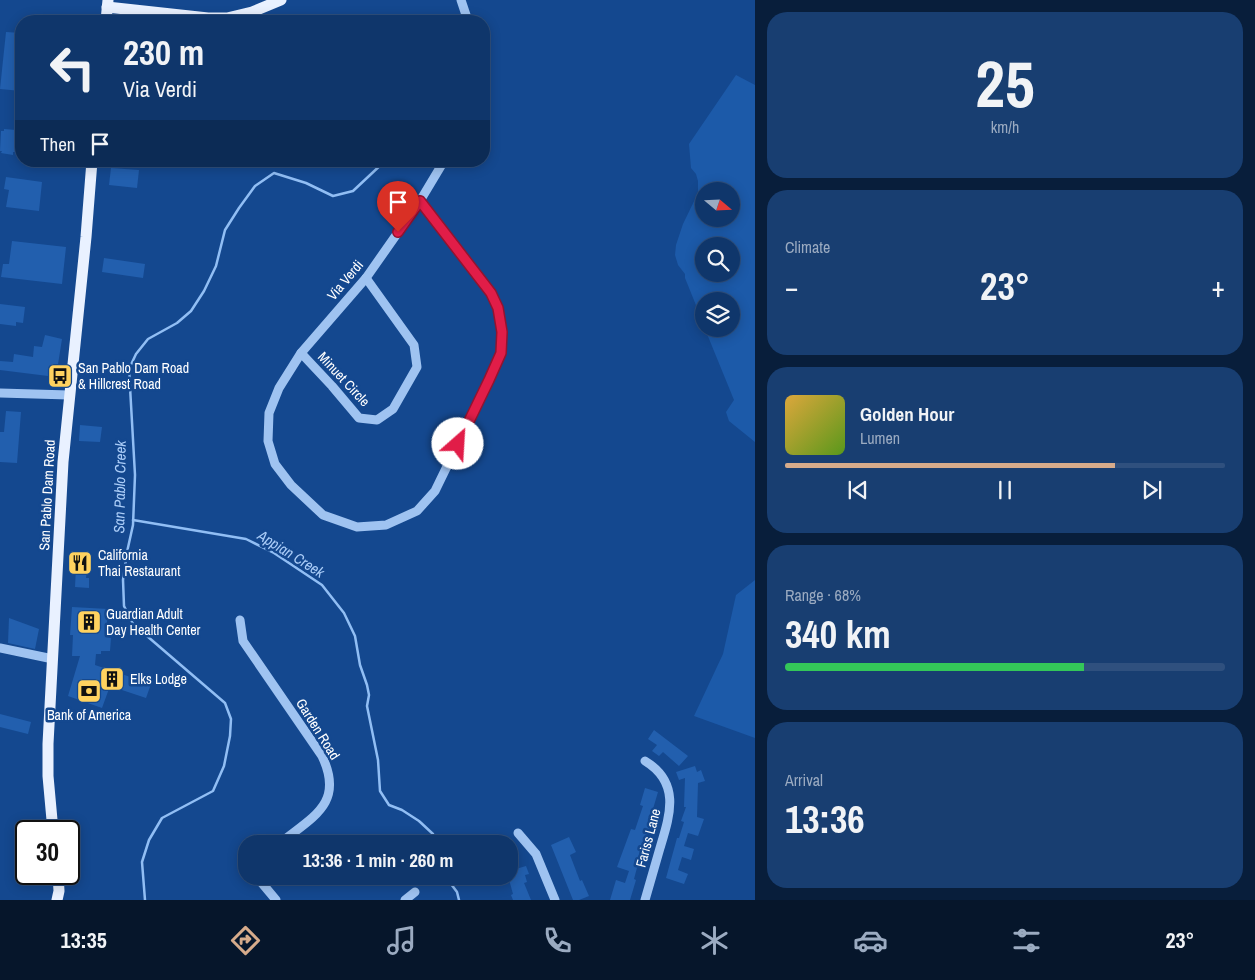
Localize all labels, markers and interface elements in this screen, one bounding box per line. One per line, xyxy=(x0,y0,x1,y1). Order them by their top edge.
text: 230 m xyxy=(123,29,204,76)
icon: left xyxy=(40,35,105,100)
text: 25 xyxy=(975,40,1035,127)
text: Via Verdi xyxy=(123,74,197,104)
text: km/h xyxy=(991,116,1019,138)
icon: arrive xyxy=(86,130,114,158)
text: Then xyxy=(40,131,76,157)
pin xyxy=(377,181,419,232)
north arrow xyxy=(695,182,740,228)
map controls xyxy=(695,182,740,337)
icon: arrive xyxy=(384,188,412,216)
text: Climate xyxy=(785,236,830,258)
button: search xyxy=(695,237,740,282)
street label: Via Verdi xyxy=(323,256,367,304)
text: 23° xyxy=(980,261,1030,312)
text: − xyxy=(785,268,798,306)
text: + xyxy=(1212,268,1225,306)
button: layers xyxy=(695,292,740,337)
street label: Minuet Circle xyxy=(314,348,374,410)
place label: San Pablo Dam Road & Hillcrest Road xyxy=(78,359,189,393)
bus stop icon: San Pablo Dam Road & Hillcrest Road xyxy=(47,363,73,389)
text: Golden Hour xyxy=(860,401,954,427)
position arrow xyxy=(431,417,483,469)
text: Lumen xyxy=(860,427,900,449)
street label: San Pablo Dam Road xyxy=(35,439,59,551)
water label: San Pablo Creek xyxy=(108,439,131,534)
icon: previous xyxy=(844,476,872,504)
icon: pause xyxy=(991,476,1019,504)
icon: next xyxy=(1138,476,1166,504)
water label: Appian Creek xyxy=(253,524,329,583)
place label: California Thai Restaurant xyxy=(98,546,180,580)
restaurant icon: California Thai Restaurant xyxy=(67,550,93,576)
text: Range · 68% xyxy=(785,584,861,606)
place label: Guardian Adult Day Health Center xyxy=(106,605,201,639)
building icon: Guardian Adult Day Health Center xyxy=(76,609,102,635)
text: 340 km xyxy=(785,609,891,660)
building icon: Elks Lodge xyxy=(99,666,125,692)
place label: Elks Lodge xyxy=(130,670,187,688)
bank icon: Bank of America xyxy=(76,678,102,704)
street label: Garden Road xyxy=(292,695,344,763)
place label: Bank of America xyxy=(47,706,132,724)
text: Arrival xyxy=(785,769,823,791)
text: 13:36 xyxy=(785,794,865,845)
street label: Fariss Lane xyxy=(632,807,664,869)
speed limit sign: 30 xyxy=(15,820,80,885)
text: 13:36 · 1 min · 260 m xyxy=(303,847,453,873)
icon: directions xyxy=(228,923,263,958)
icon: music xyxy=(384,923,419,958)
icon: phone xyxy=(540,923,575,958)
icon: climate xyxy=(697,923,732,958)
icon: car xyxy=(853,923,888,958)
icon: filters xyxy=(1009,923,1044,958)
text: 13:35 xyxy=(61,925,107,955)
text: 23° xyxy=(1165,925,1194,955)

